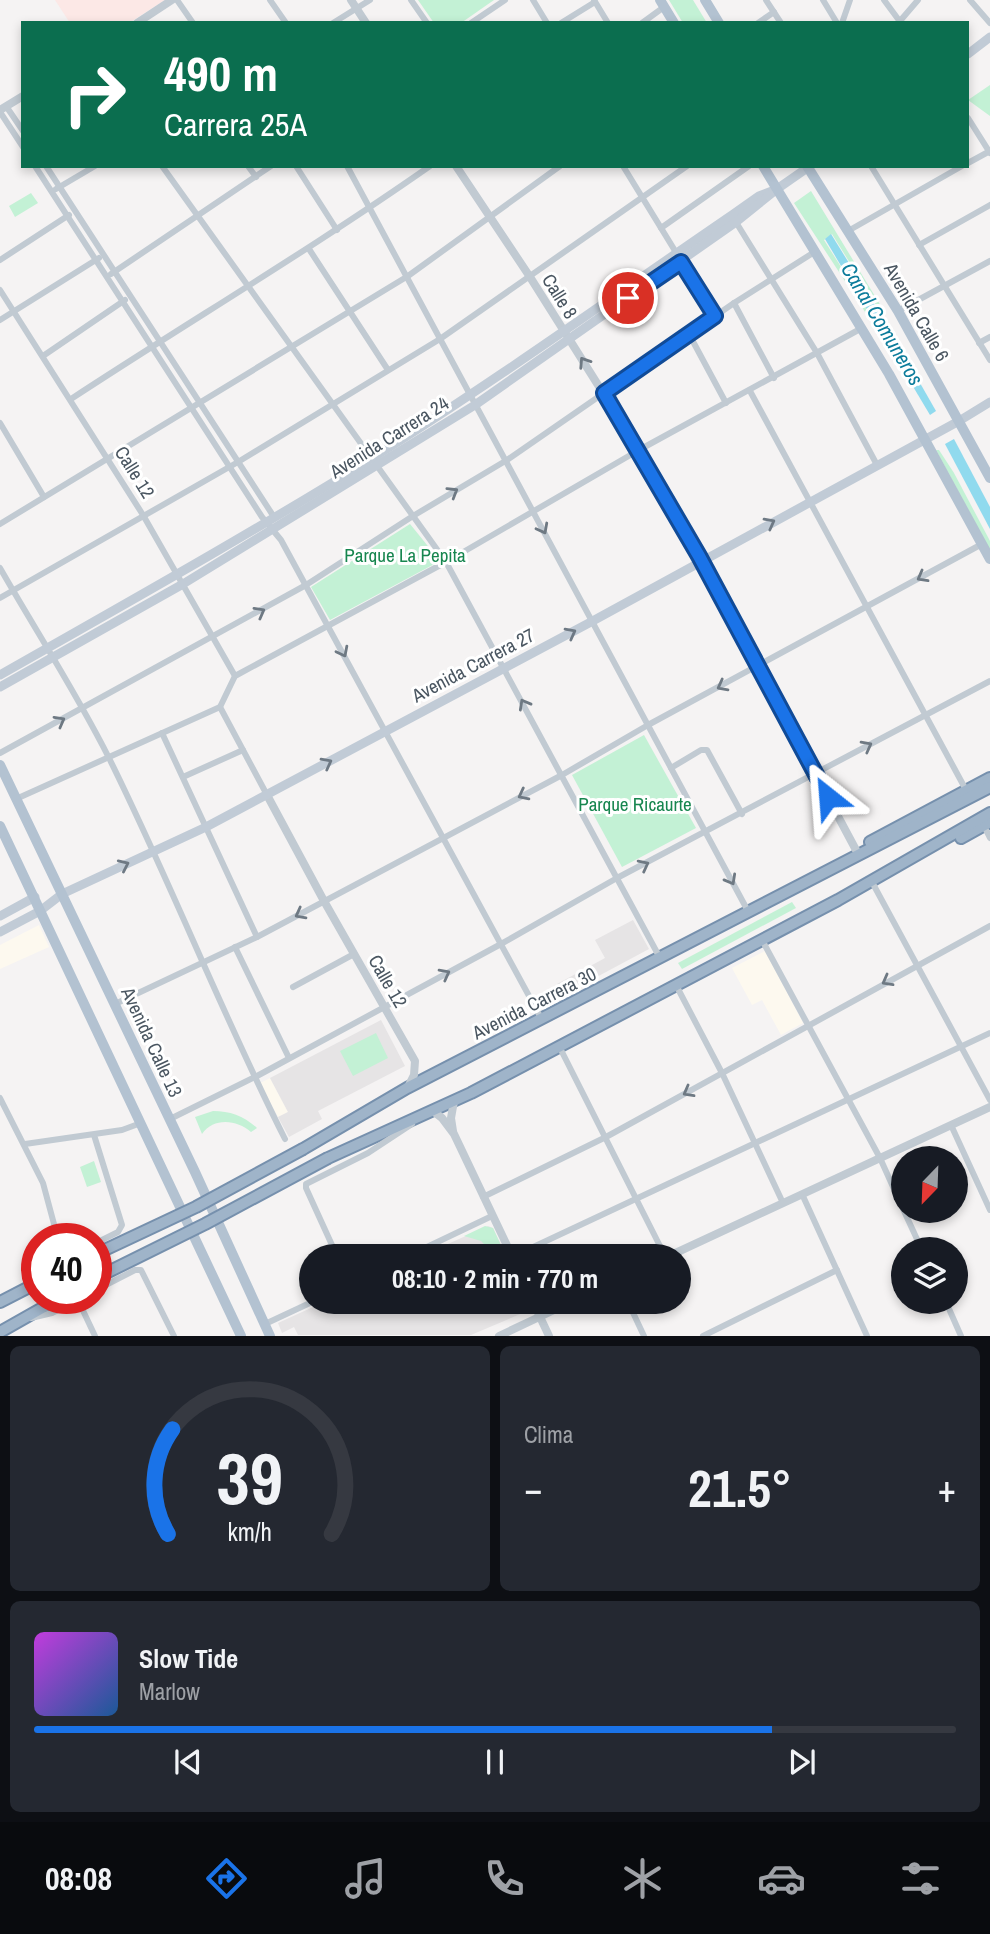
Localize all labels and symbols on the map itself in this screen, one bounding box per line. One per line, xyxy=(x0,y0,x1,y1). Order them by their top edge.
water label: Canal Comuneros xyxy=(834,257,931,391)
street label: Avenida Calle 6 xyxy=(878,257,956,366)
pin xyxy=(598,268,658,328)
street label: Calle 8 xyxy=(536,269,584,323)
one-way arrow xyxy=(579,357,592,370)
street label: Avenida Carrera 24 xyxy=(324,390,454,485)
street label: Calle 12 xyxy=(109,441,161,503)
one-way arrow xyxy=(446,488,459,501)
one-way arrow xyxy=(763,518,775,531)
one-way arrow xyxy=(535,521,548,534)
park label: Parque La Pepita xyxy=(344,542,466,568)
one-way arrow xyxy=(917,569,929,582)
one-way arrow xyxy=(252,607,265,620)
street label: Avenida Carrera 27 xyxy=(406,622,539,709)
one-way arrow xyxy=(564,627,576,641)
one-way arrow xyxy=(335,645,349,657)
one-way arrow xyxy=(717,678,730,691)
one-way arrow xyxy=(518,699,532,711)
one-way arrow xyxy=(53,716,65,729)
one-way arrow xyxy=(859,741,872,755)
one-way arrow xyxy=(320,757,332,771)
position arrow xyxy=(791,760,865,834)
one-way arrow xyxy=(518,787,530,800)
park label: Parque Ricaurte xyxy=(578,791,692,817)
one-way arrow xyxy=(117,859,129,873)
one-way arrow xyxy=(637,859,649,873)
one-way arrow xyxy=(723,873,737,886)
one-way arrow xyxy=(295,905,308,919)
street label: Calle 12 xyxy=(362,950,414,1012)
street label: Avenida Carrera 30 xyxy=(467,961,600,1046)
one-way arrow xyxy=(438,969,450,983)
one-way arrow xyxy=(881,973,894,986)
street label: Avenida Calle 13 xyxy=(115,982,189,1101)
one-way arrow xyxy=(683,1084,695,1097)
north arrow xyxy=(891,1146,968,1223)
speed limit sign: 40 xyxy=(21,1223,112,1314)

